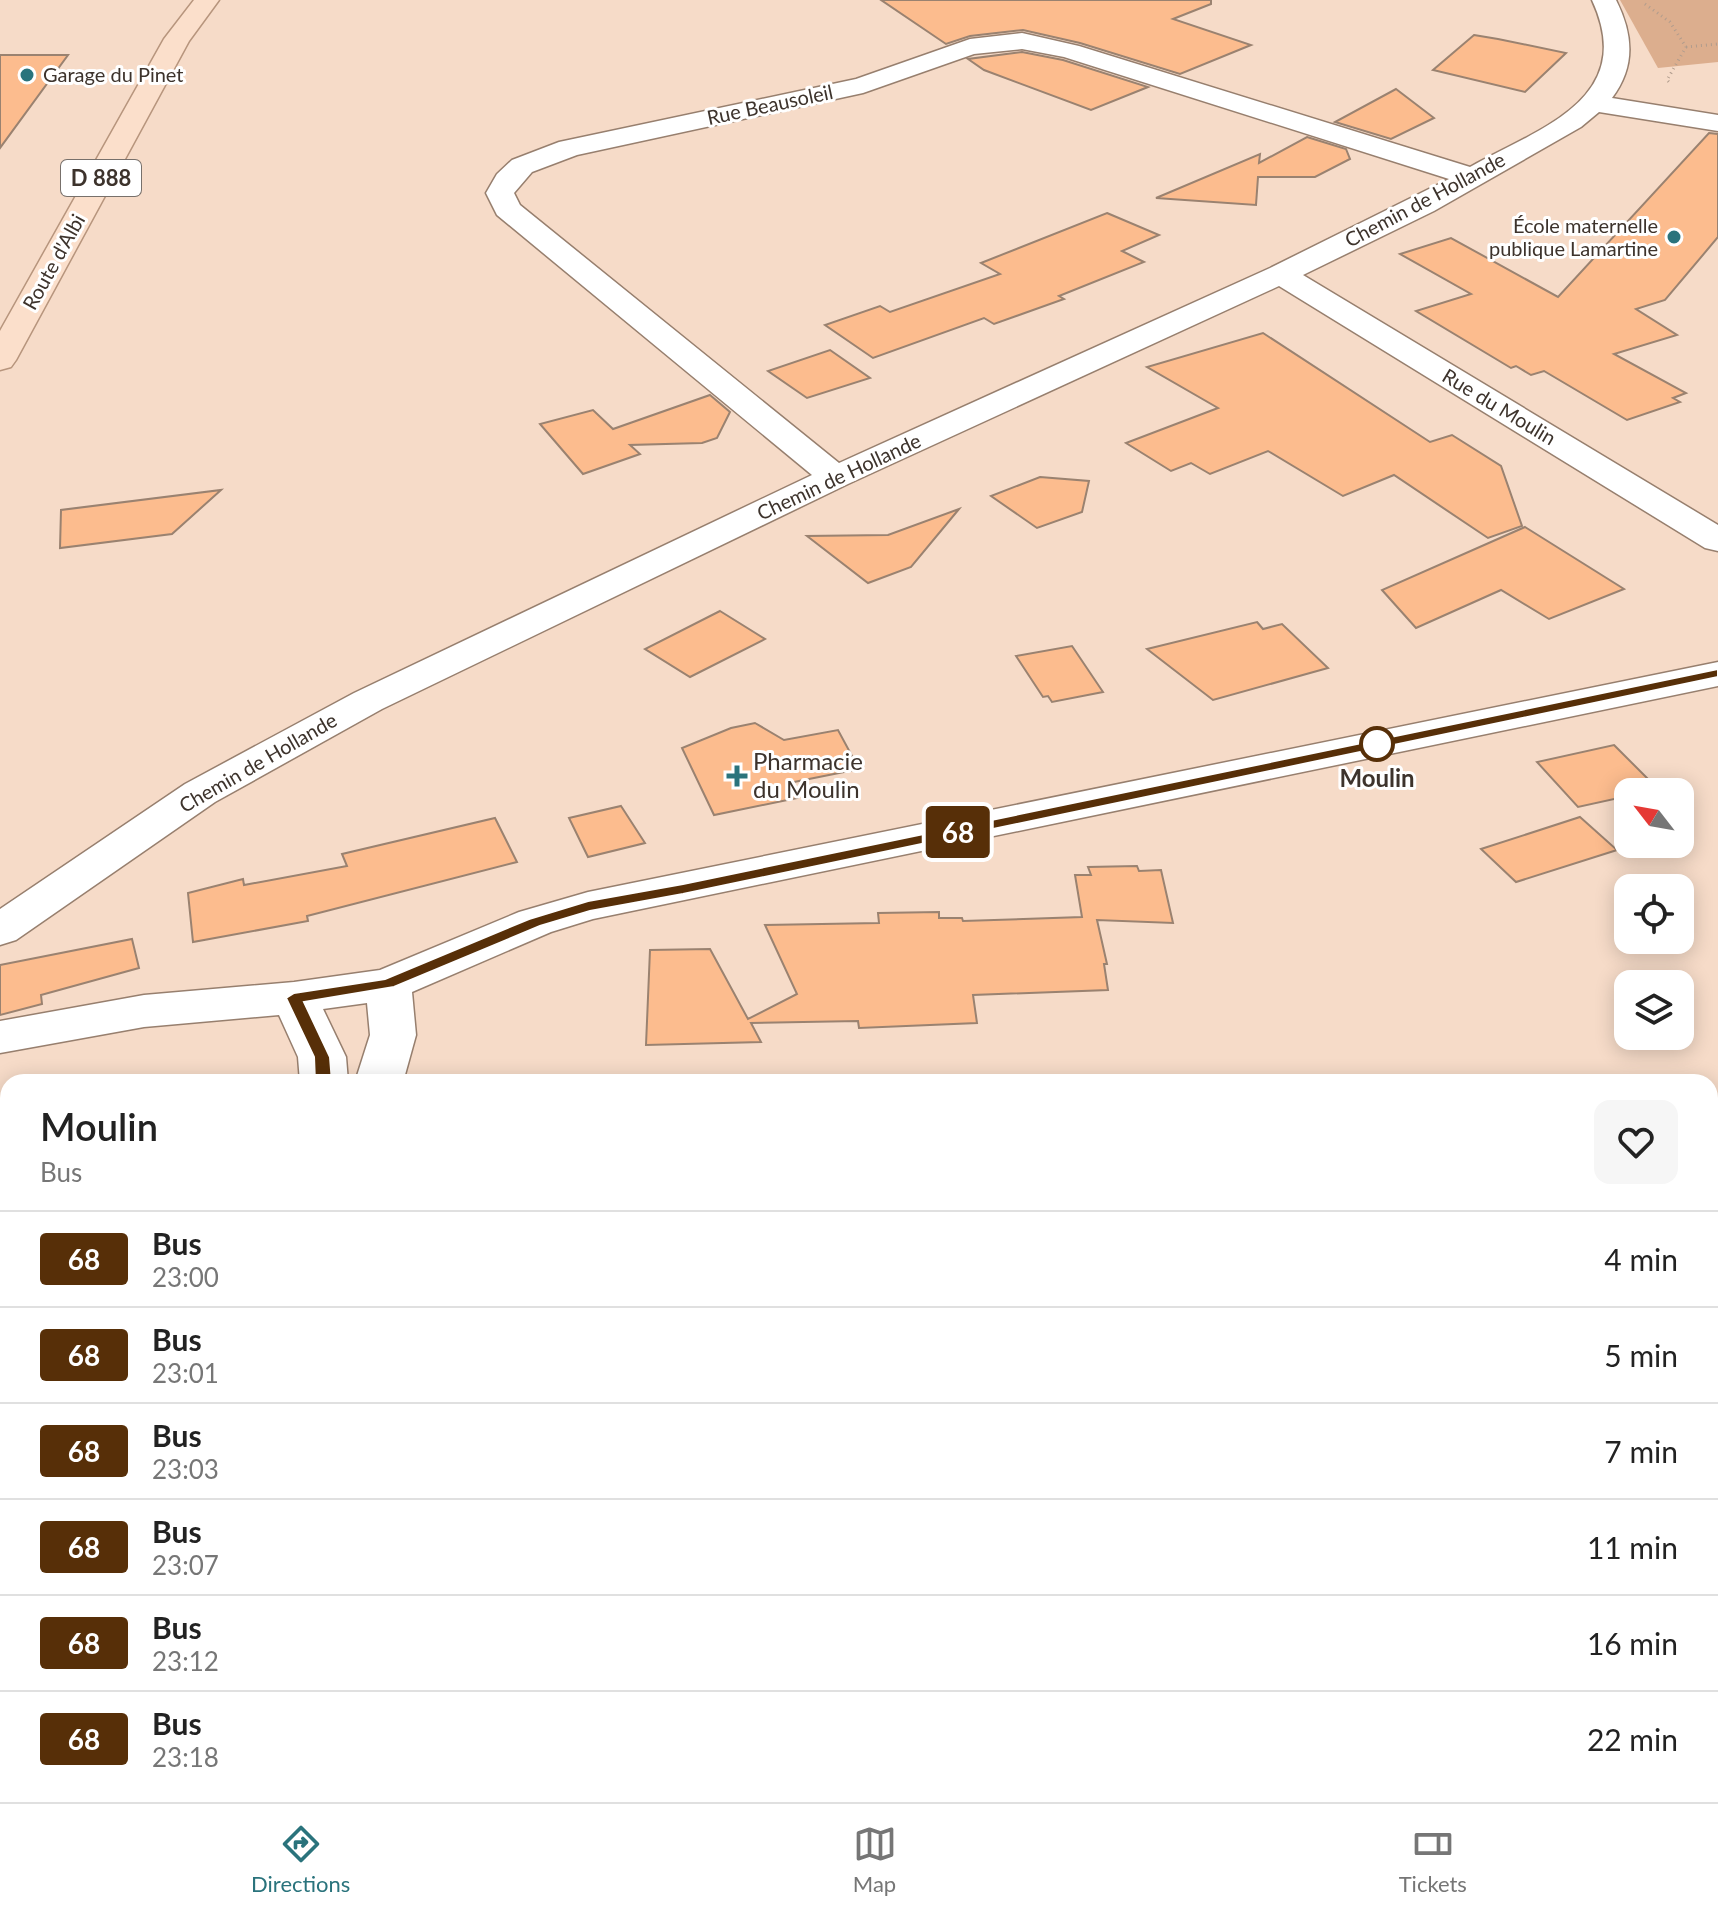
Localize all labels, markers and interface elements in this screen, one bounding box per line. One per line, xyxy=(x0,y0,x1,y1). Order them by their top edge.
place label: Garage du Pinet xyxy=(43,62,184,86)
marker: Garage du Pinet xyxy=(18,66,36,84)
street label: Rue Beausoleil xyxy=(705,79,835,129)
street label: Chemin de Hollande xyxy=(1340,147,1509,252)
road number: D 888 xyxy=(61,160,141,196)
street label: Route d'Albi xyxy=(17,210,89,313)
place label: École maternelle publique Lamartine xyxy=(1489,213,1658,260)
marker: École maternelle publique Lamartine xyxy=(1665,228,1683,246)
street label: Rue du Moulin xyxy=(1439,363,1560,449)
street label: Chemin de Hollande xyxy=(753,428,924,525)
street label: Chemin de Hollande xyxy=(174,707,341,817)
marker: Moulin xyxy=(1360,727,1394,761)
place label: Pharmacie du Moulin xyxy=(753,746,863,803)
place label: Moulin xyxy=(1339,763,1415,792)
marker: Pharmacie du Moulin xyxy=(728,767,746,785)
north arrow xyxy=(1614,778,1694,858)
map controls xyxy=(1614,778,1694,1050)
line badge: 68 xyxy=(922,806,994,858)
text: 68 xyxy=(942,815,974,849)
button: locate xyxy=(1614,874,1694,954)
button: layers xyxy=(1614,970,1694,1050)
button: heart xyxy=(1594,1100,1678,1184)
text: Moulin xyxy=(40,1103,158,1149)
text: Bus xyxy=(40,1156,82,1188)
text: Bus xyxy=(152,1225,202,1261)
text: 4 min xyxy=(1604,1241,1678,1277)
text: 68 xyxy=(68,1242,100,1276)
text: 23:00 xyxy=(152,1261,219,1293)
text: Bus xyxy=(152,1321,202,1357)
text: 5 min xyxy=(1604,1337,1678,1373)
text: 68 xyxy=(68,1338,100,1372)
text: 23:01 xyxy=(152,1357,219,1389)
text: Bus xyxy=(152,1417,202,1453)
text: 7 min xyxy=(1604,1433,1678,1469)
text: 68 xyxy=(68,1434,100,1468)
text: 23:03 xyxy=(152,1453,219,1485)
text: Bus xyxy=(152,1513,202,1549)
text: 11 min xyxy=(1587,1529,1678,1565)
text: 68 xyxy=(68,1530,100,1564)
text: 23:07 xyxy=(152,1549,219,1581)
text: Bus xyxy=(152,1609,202,1645)
text: 16 min xyxy=(1587,1625,1678,1661)
text: 68 xyxy=(68,1626,100,1660)
text: 23:12 xyxy=(152,1645,219,1677)
text: Bus xyxy=(152,1705,202,1741)
text: 22 min xyxy=(1587,1721,1678,1757)
text: 68 xyxy=(68,1722,100,1756)
text: 23:18 xyxy=(152,1741,219,1773)
tab: Directions xyxy=(251,1822,350,1897)
tab: Map xyxy=(853,1822,897,1897)
tab: Tickets xyxy=(1399,1822,1467,1897)

